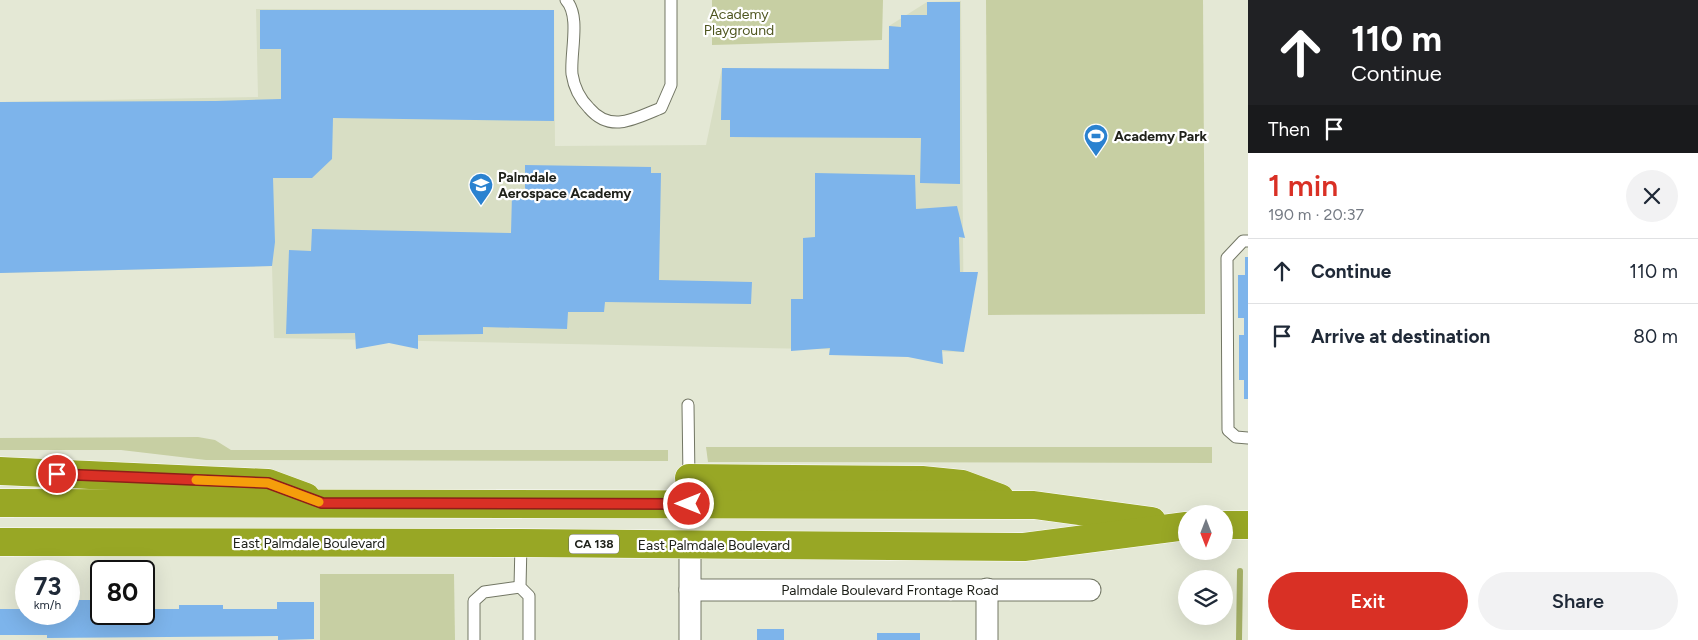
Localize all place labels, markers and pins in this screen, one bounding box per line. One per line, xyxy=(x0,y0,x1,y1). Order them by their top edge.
sports icon: Academy Park xyxy=(1083,123,1109,157)
place label: Academy Park xyxy=(1114,128,1208,145)
place label: Palmdale Aerospace Academy xyxy=(498,169,632,202)
school or university icon: Palmdale Aerospace Academy xyxy=(468,172,494,206)
pin xyxy=(36,453,78,495)

